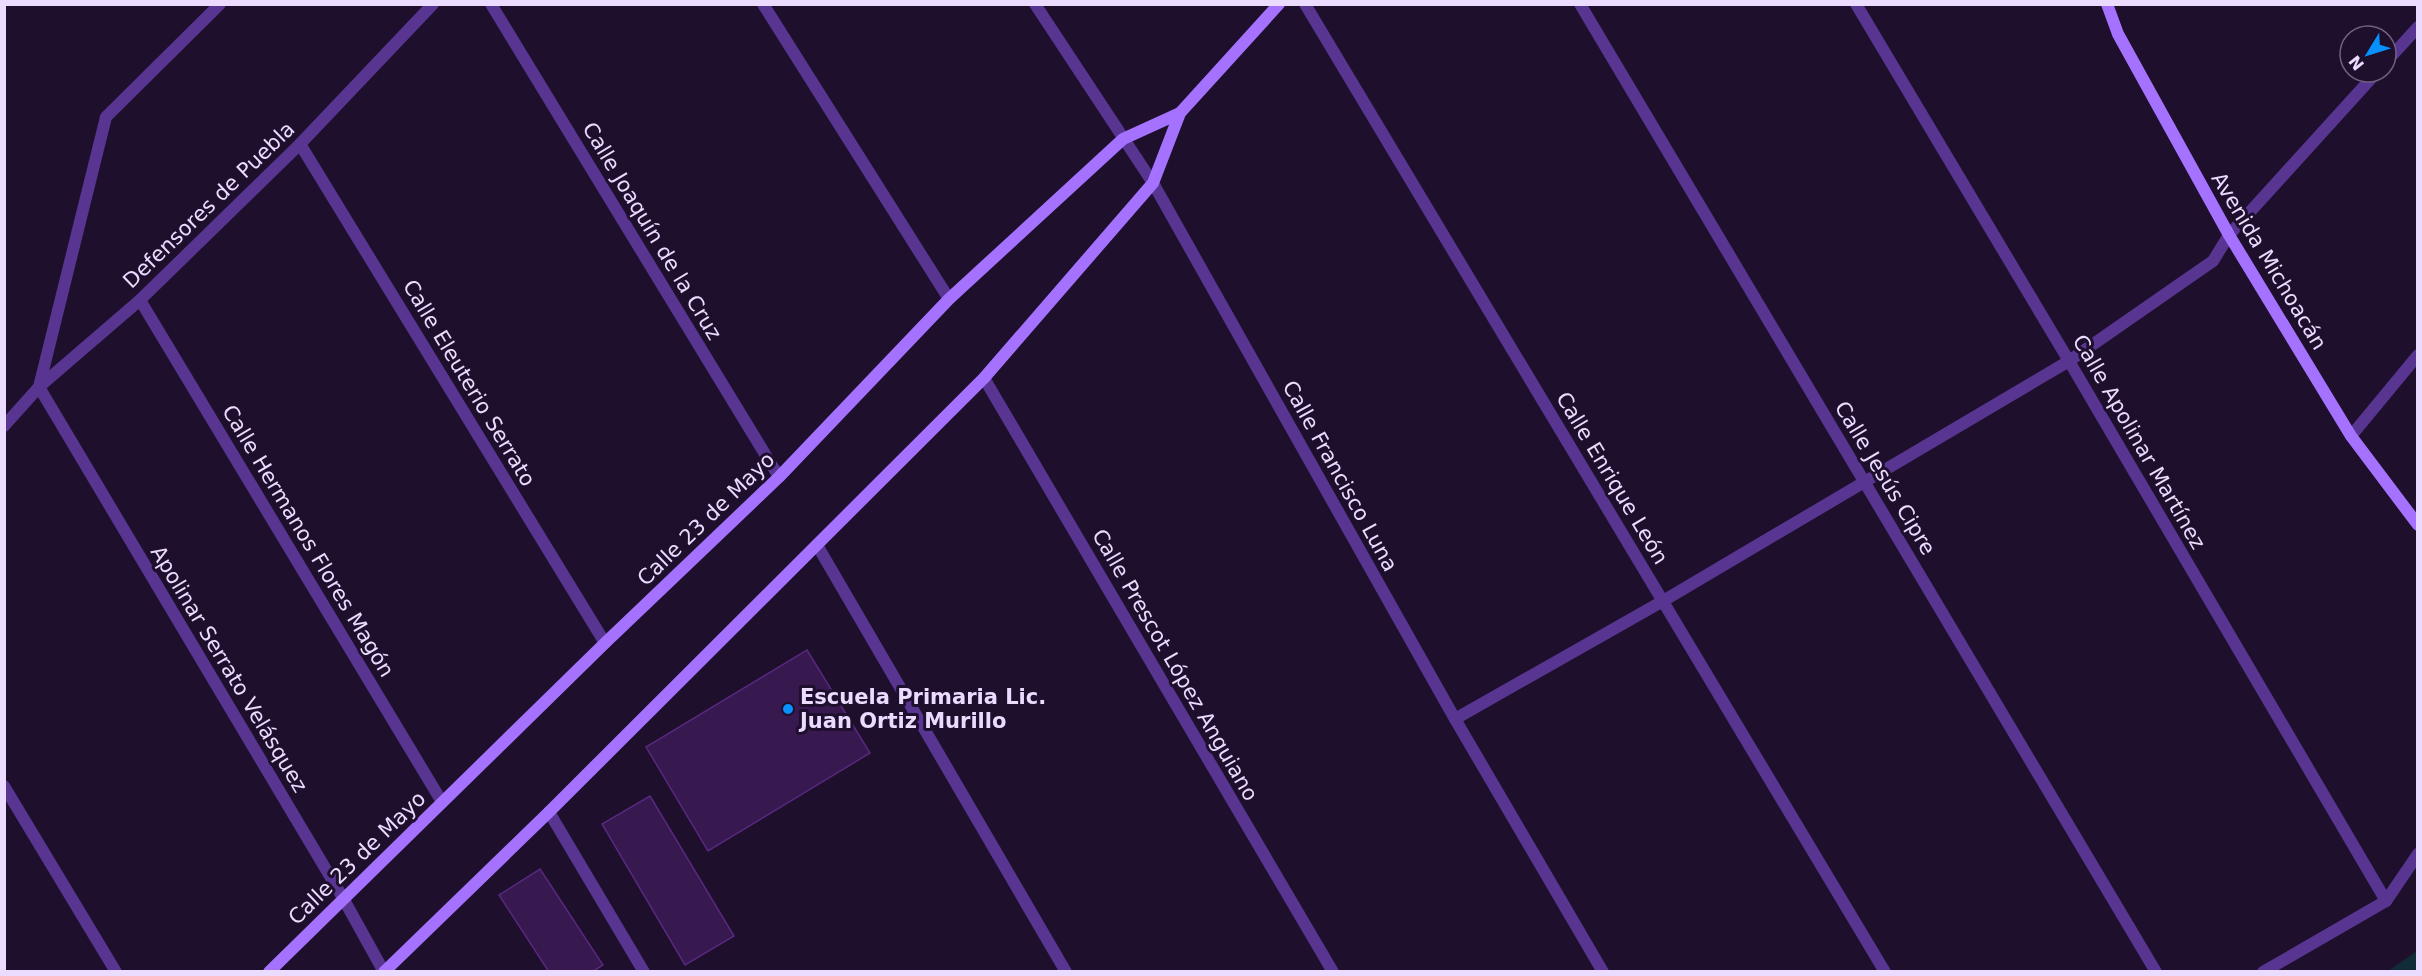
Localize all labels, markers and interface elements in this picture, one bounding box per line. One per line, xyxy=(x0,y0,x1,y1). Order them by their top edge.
north arrow xyxy=(2338,24,2398,84)
text: N xyxy=(2345,52,2368,74)
street label: Defensores de Puebla xyxy=(118,117,300,293)
street label: Calle Joaquín de la Cruz xyxy=(578,118,726,344)
street label: Avenida Michoacán xyxy=(2206,168,2332,354)
street label: Calle Eleuterio Serrato xyxy=(398,276,540,490)
street label: Calle Apolinar Martínez xyxy=(2068,331,2210,553)
street label: Calle Francisco Luna xyxy=(1278,376,1402,576)
street label: Calle Enrique León xyxy=(1551,388,1673,568)
street label: Calle Jesús Cipre xyxy=(1830,397,1940,559)
street label: Calle Hermanos Flores Magón xyxy=(217,401,399,681)
street label: Calle 23 de Mayo xyxy=(632,447,780,591)
street label: Calle Prescot López Anguiano xyxy=(1087,525,1263,805)
street label: Apolinar Serrato Velásquez xyxy=(146,541,312,797)
place label: Escuela Primaria Lic. Juan Ortiz Murillo xyxy=(798,685,1046,733)
marker: Escuela Primaria Lic. Juan Ortiz Murillo xyxy=(781,702,795,716)
street label: Calle 23 de Mayo xyxy=(283,786,431,930)

